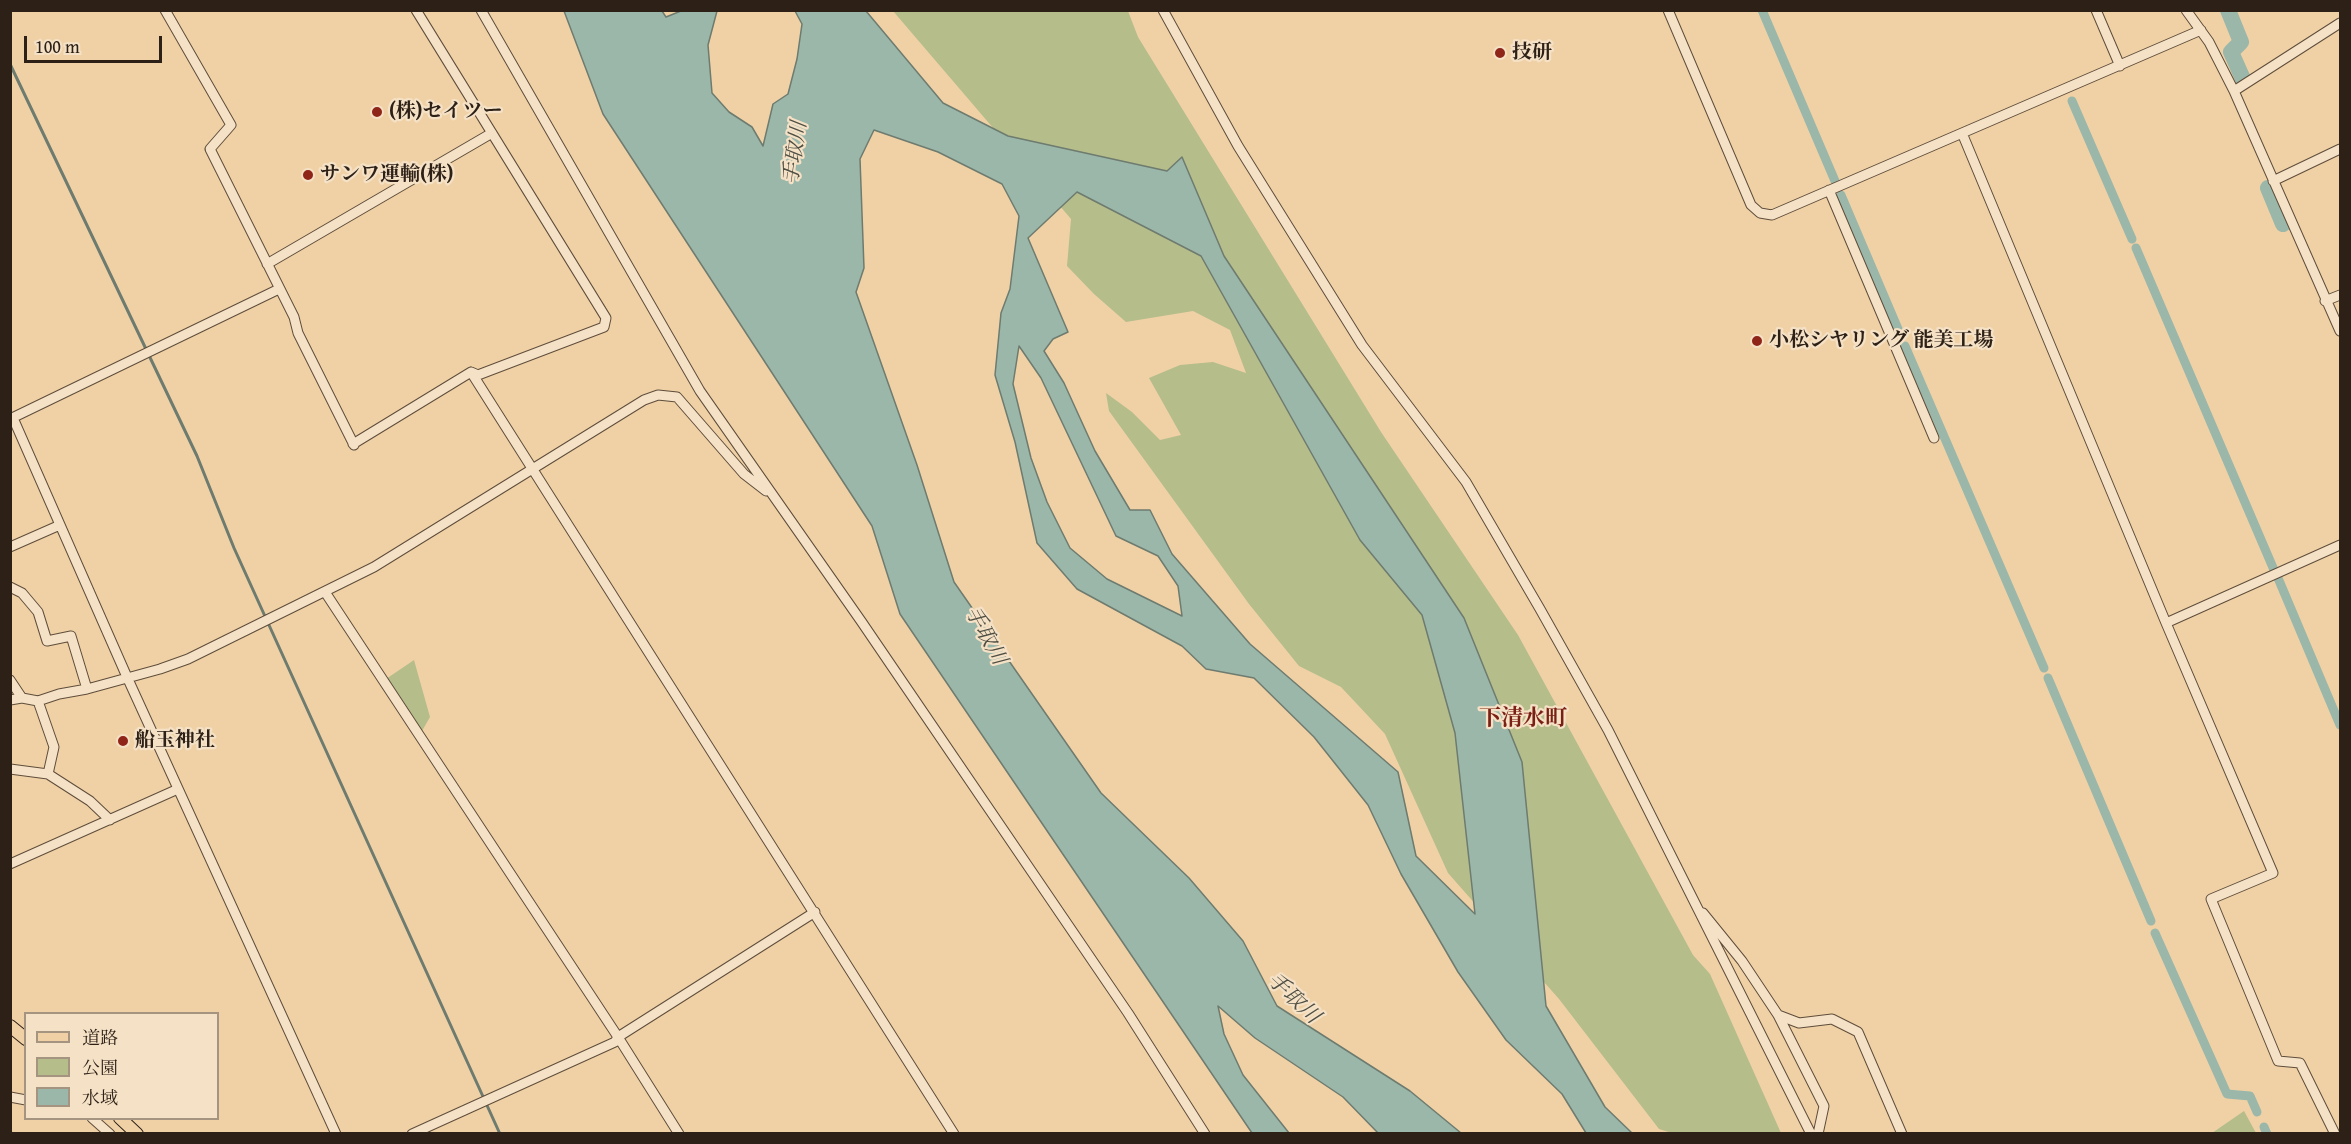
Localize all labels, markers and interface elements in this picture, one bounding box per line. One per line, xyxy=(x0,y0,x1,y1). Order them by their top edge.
scale bar xyxy=(27,24,165,62)
text: 100 m xyxy=(35,33,80,60)
place label: 技研 xyxy=(1512,41,1552,65)
marker: 技研 xyxy=(1493,46,1507,60)
place label: (株)セイツー xyxy=(389,100,502,124)
marker: (株)セイツー xyxy=(370,105,384,119)
water label: 手取川 xyxy=(779,120,813,186)
place label: サンワ運輸(株) xyxy=(320,163,453,187)
marker: サンワ運輸(株) xyxy=(301,168,315,182)
place label: 小松シヤリング 能美工場 xyxy=(1769,329,1993,353)
marker: 小松シヤリング 能美工場 xyxy=(1750,334,1764,348)
water label: 手取川 xyxy=(959,602,1011,670)
district label: 下清水町 xyxy=(1479,706,1567,732)
place label: 船玉神社 xyxy=(135,729,215,753)
marker: 船玉神社 xyxy=(116,734,130,748)
water label: 手取川 xyxy=(1261,968,1325,1030)
legend xyxy=(24,1012,219,1120)
text: 道路 xyxy=(82,1024,118,1051)
text: 公園 xyxy=(82,1054,118,1081)
text: 水域 xyxy=(82,1084,118,1111)

